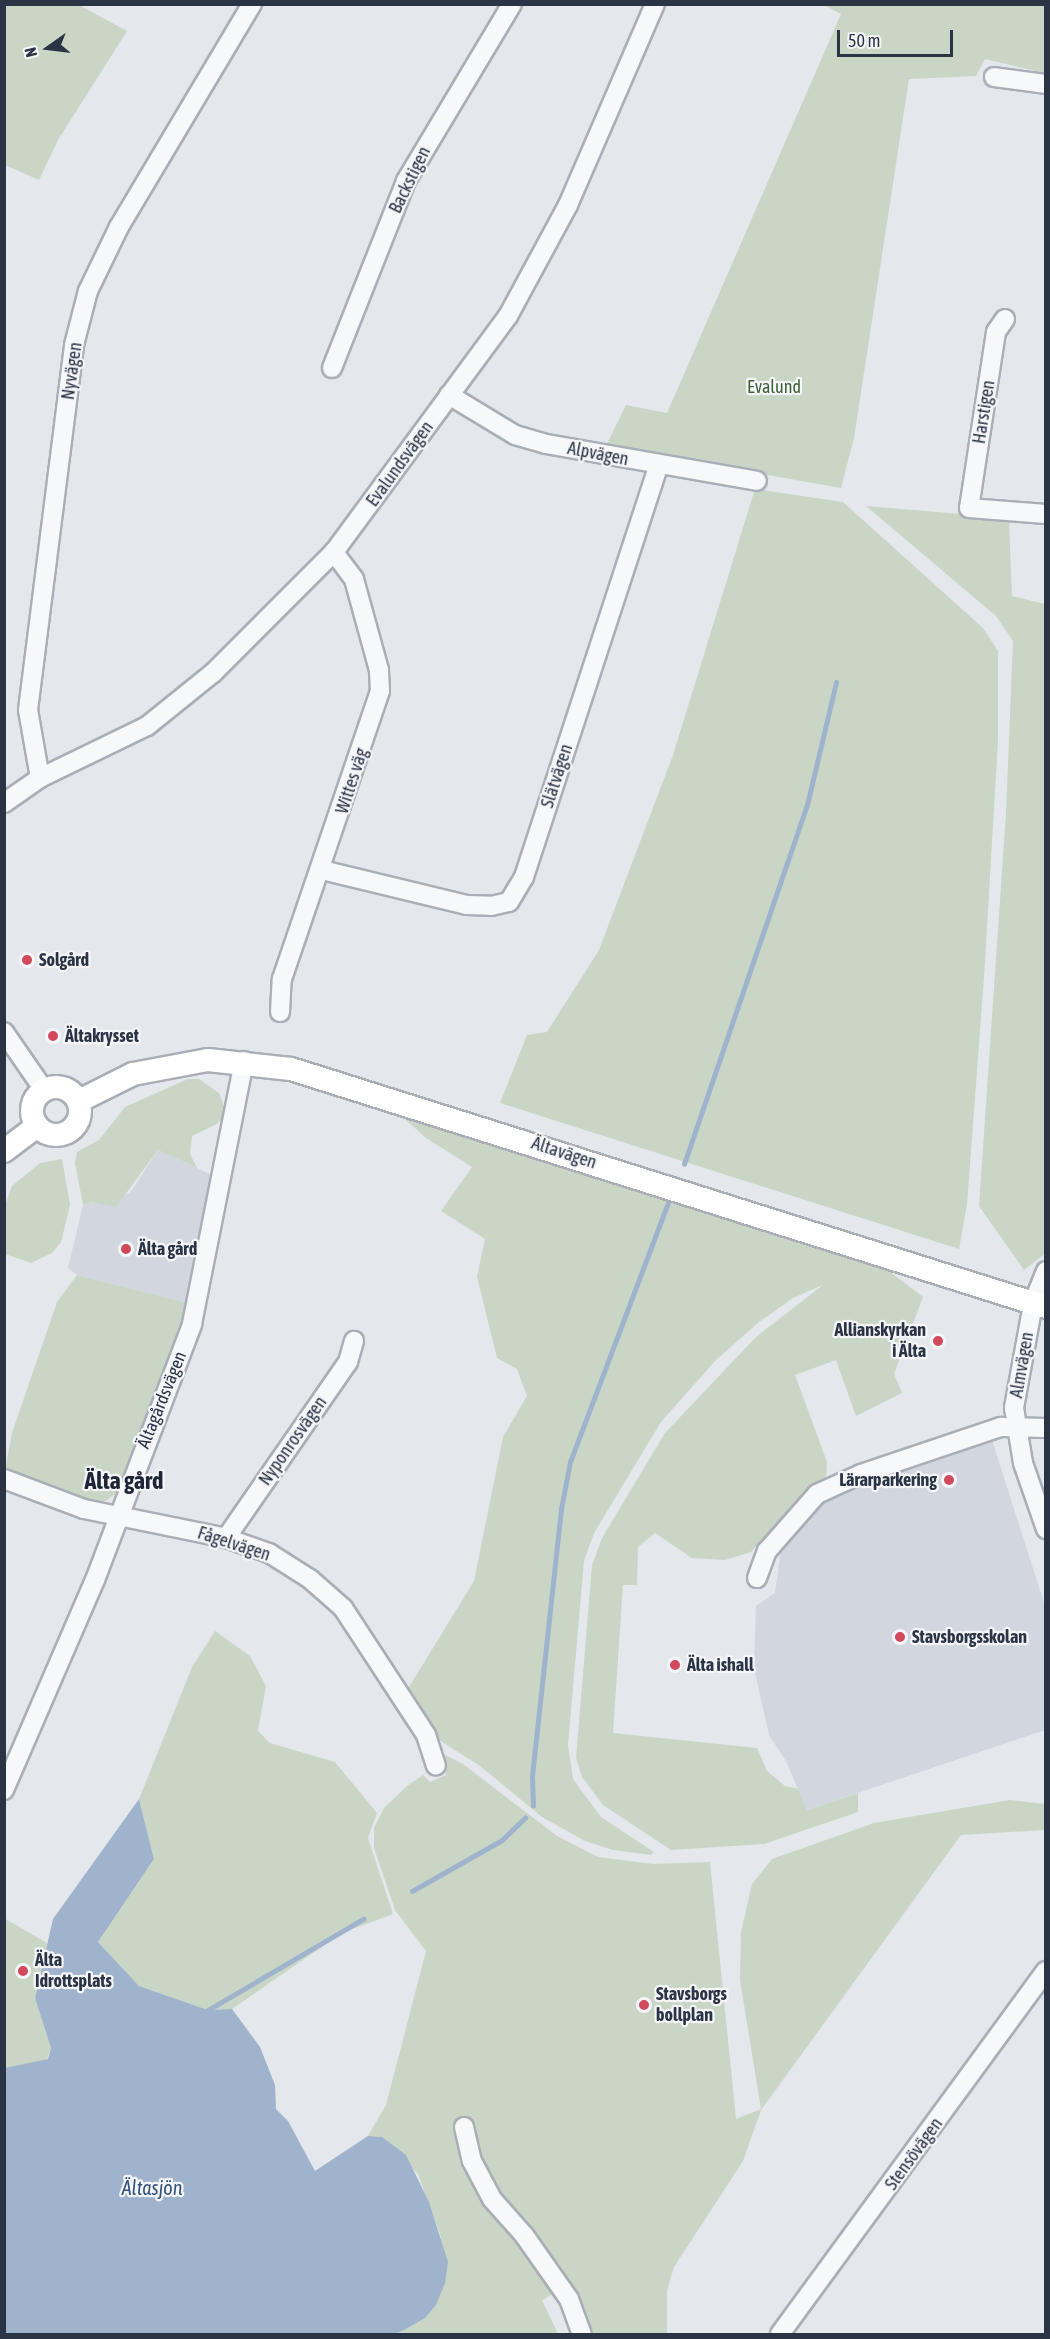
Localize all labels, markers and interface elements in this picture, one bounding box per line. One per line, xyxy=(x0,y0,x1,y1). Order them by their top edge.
north arrow xyxy=(18,18,78,78)
scale bar xyxy=(840,18,956,56)
text: 50 m xyxy=(848,30,880,51)
text: N xyxy=(21,46,40,59)
street label: Backstigen xyxy=(385,143,435,217)
street label: Nyvägen xyxy=(57,341,87,401)
park label: Evalund xyxy=(747,376,801,398)
street label: Harstigen xyxy=(968,379,1000,445)
street label: Evalundsvägen xyxy=(362,417,438,511)
street label: Alpvägen xyxy=(566,437,630,471)
street label: Slätvägen xyxy=(537,741,577,811)
street label: Wittes väg xyxy=(331,745,373,817)
place label: Solgård xyxy=(39,949,89,971)
marker: Solgård xyxy=(20,953,34,967)
place label: Ältakrysset xyxy=(65,1025,139,1047)
marker: Ältakrysset xyxy=(46,1029,60,1043)
street label: Ältavägen xyxy=(529,1132,599,1174)
place label: Älta gård xyxy=(138,1238,197,1260)
marker: Älta gård xyxy=(119,1242,133,1256)
place label: Allianskyrkan i Älta xyxy=(834,1320,926,1362)
street label: Almvägen xyxy=(1006,1330,1038,1400)
marker: Allianskyrkan i Älta xyxy=(931,1334,945,1348)
street label: Ältagårdsvägen xyxy=(133,1348,191,1452)
street label: Nyponrosvägen xyxy=(254,1392,332,1490)
district label: Älta gård xyxy=(85,1467,163,1495)
place label: Lärarparkering xyxy=(839,1469,937,1491)
marker: Lärarparkering xyxy=(942,1473,956,1487)
street label: Fågelvägen xyxy=(195,1522,273,1566)
place label: Stavsborgsskolan xyxy=(912,1626,1027,1648)
marker: Stavsborgsskolan xyxy=(893,1630,907,1644)
place label: Älta ishall xyxy=(687,1654,754,1676)
marker: Älta ishall xyxy=(668,1658,682,1672)
place label: Älta Idrottsplats xyxy=(35,1950,112,1992)
marker: Älta Idrottsplats xyxy=(16,1964,30,1978)
place label: Stavsborgs bollplan xyxy=(656,1984,727,2026)
marker: Stavsborgs bollplan xyxy=(637,1998,651,2012)
street label: Stensövägen xyxy=(881,2114,947,2194)
water label: Ältasjön xyxy=(122,2175,182,2199)

